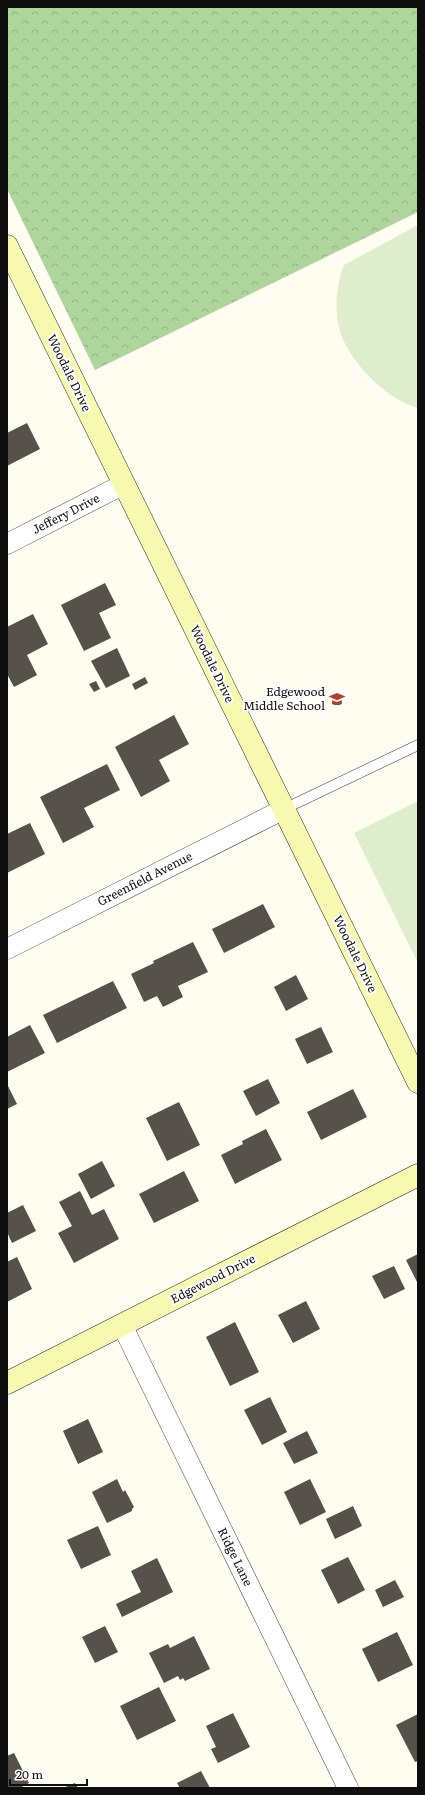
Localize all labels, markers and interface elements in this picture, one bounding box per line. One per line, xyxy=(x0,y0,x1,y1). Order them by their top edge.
street label: Woodale Drive xyxy=(43,331,96,414)
street label: Jeffery Drive xyxy=(29,488,102,538)
street label: Woodale Drive xyxy=(186,622,239,705)
place label: Edgewood Middle School xyxy=(243,682,326,714)
school or university icon: Edgewood Middle School xyxy=(328,690,346,708)
street label: Greenfield Avenue xyxy=(94,846,195,910)
street label: Woodale Drive xyxy=(329,912,382,995)
street label: Edgewood Drive xyxy=(167,1249,258,1307)
street label: Ridge Lane xyxy=(214,1524,258,1589)
scale bar xyxy=(10,1761,87,1787)
text: 20 m xyxy=(16,1765,43,1783)

